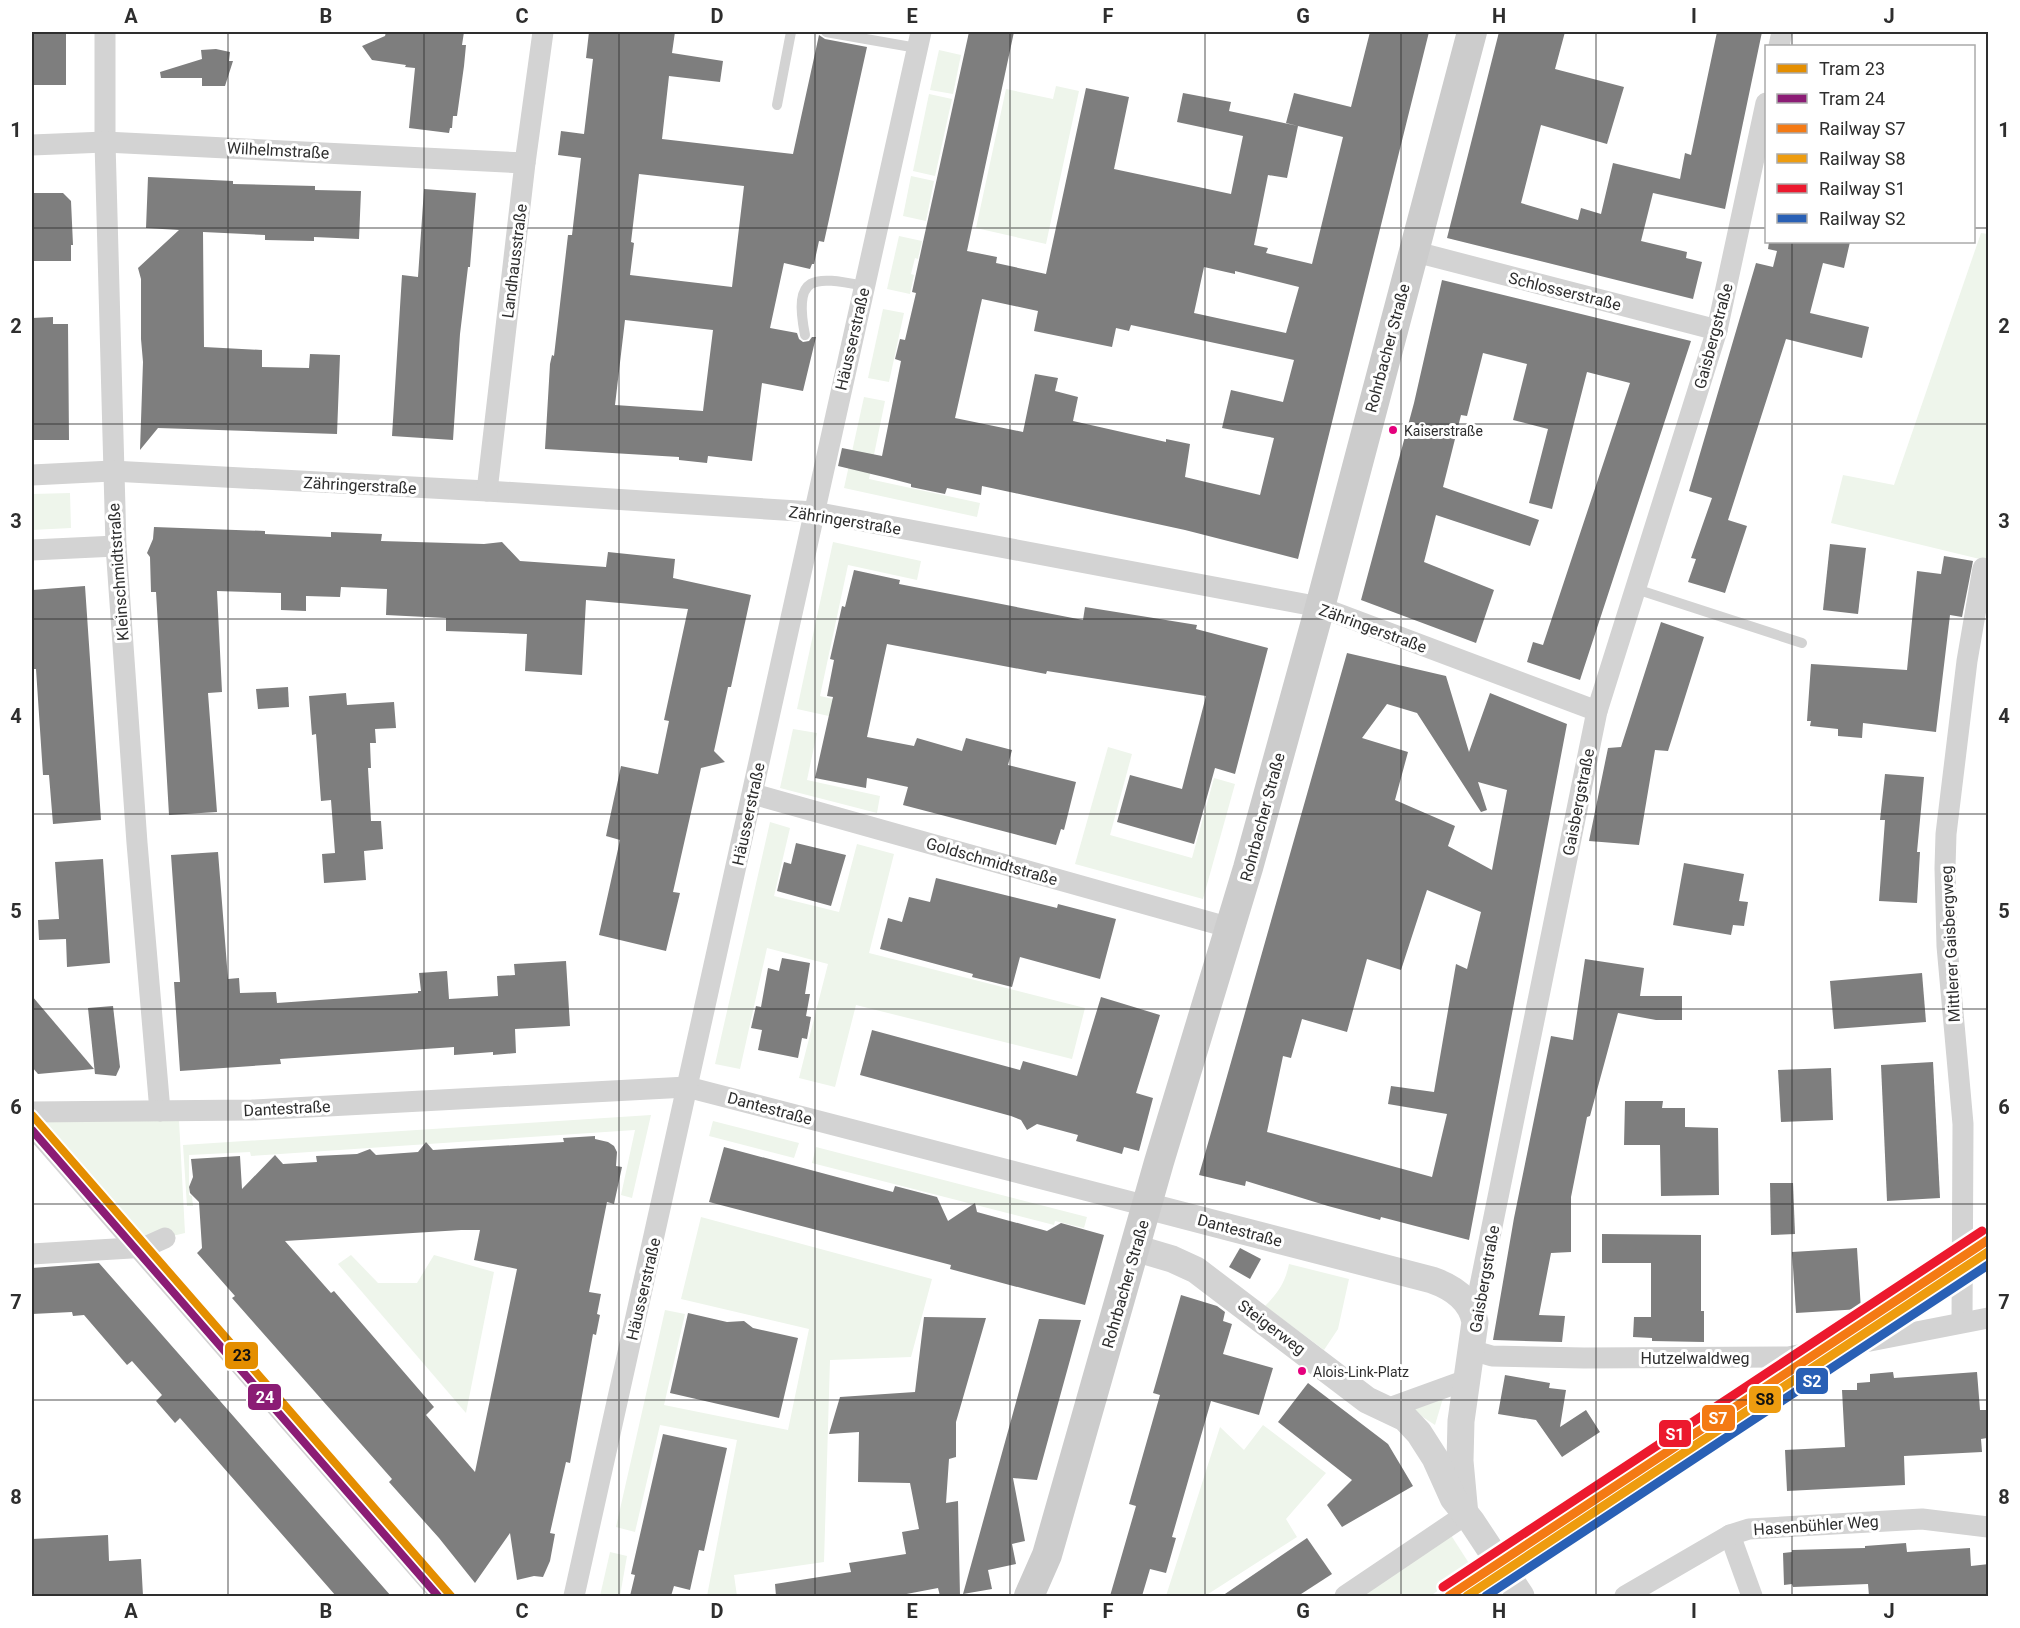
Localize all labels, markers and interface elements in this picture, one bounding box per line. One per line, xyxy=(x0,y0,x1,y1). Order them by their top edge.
text: A xyxy=(124,4,138,28)
text: B xyxy=(320,4,332,28)
text: C xyxy=(515,4,529,28)
text: D xyxy=(711,4,724,28)
text: E xyxy=(906,4,918,28)
text: F xyxy=(1103,4,1114,28)
text: G xyxy=(1296,4,1310,28)
text: H xyxy=(1492,4,1506,28)
text: I xyxy=(1691,4,1697,28)
text: J xyxy=(1883,4,1895,28)
legend xyxy=(1765,45,1975,243)
text: Tram 23 xyxy=(1819,58,1885,79)
text: Tram 24 xyxy=(1819,88,1885,109)
text: 1 xyxy=(10,118,22,142)
text: Railway S7 xyxy=(1819,118,1906,139)
text: 1 xyxy=(1998,118,2010,142)
street label: Wilhelmstraße xyxy=(226,138,330,163)
text: Railway S8 xyxy=(1819,148,1906,169)
text: Railway S1 xyxy=(1819,178,1906,199)
street label: Landhausstraße xyxy=(498,203,531,319)
text: Railway S2 xyxy=(1819,208,1906,229)
street label: Schlosserstraße xyxy=(1507,268,1623,315)
street label: Gaisbergstraße xyxy=(1690,281,1737,391)
street label: Rohrbacher Straße xyxy=(1361,282,1414,415)
street label: Häusserstraße xyxy=(831,286,874,392)
text: 2 xyxy=(10,314,22,338)
text: 2 xyxy=(1998,314,2010,338)
place label: Kaiserstraße xyxy=(1404,423,1483,439)
marker: Kaiserstraße xyxy=(1387,424,1399,436)
street label: Zähringerstraße xyxy=(303,473,417,498)
street label: Kleinschmidtstraße xyxy=(104,502,133,641)
street label: Zähringerstraße xyxy=(787,502,902,539)
text: 3 xyxy=(10,509,22,533)
text: 3 xyxy=(1998,509,2010,533)
street label: Zähringerstraße xyxy=(1316,600,1429,657)
text: 4 xyxy=(10,704,22,728)
text: 4 xyxy=(1998,704,2010,728)
street label: Gaisbergstraße xyxy=(1559,747,1598,857)
street label: Rohrbacher Straße xyxy=(1236,751,1289,884)
street label: Häusserstraße xyxy=(728,761,769,867)
street label: Goldschmidtstraße xyxy=(924,834,1060,889)
street label: Mittlerer Gaisbergweg xyxy=(1937,865,1964,1023)
text: 5 xyxy=(10,899,22,923)
text: 5 xyxy=(1998,899,2010,923)
street label: Dantestraße xyxy=(725,1088,814,1129)
text: 6 xyxy=(10,1095,22,1119)
text: 6 xyxy=(1998,1095,2010,1119)
street label: Dantestraße xyxy=(243,1097,331,1120)
street label: Dantestraße xyxy=(1195,1210,1284,1251)
street label: Rohrbacher Straße xyxy=(1098,1218,1153,1350)
street label: Gaisbergstraße xyxy=(1466,1224,1503,1334)
street label: Häusserstraße xyxy=(622,1236,665,1342)
text: 7 xyxy=(10,1290,22,1314)
text: 7 xyxy=(1998,1290,2010,1314)
street label: Steigerweg xyxy=(1234,1296,1309,1359)
line badge: 23 xyxy=(224,1341,259,1370)
text: 23 xyxy=(233,1346,251,1365)
street label: Hutzelwaldweg xyxy=(1641,1349,1749,1368)
place label: Alois-Link-Platz xyxy=(1313,1364,1409,1380)
marker: Alois-Link-Platz xyxy=(1296,1365,1308,1377)
line badge: S2 xyxy=(1795,1367,1829,1395)
text: S2 xyxy=(1802,1372,1822,1391)
line badge: 24 xyxy=(247,1383,282,1411)
line badge: S8 xyxy=(1748,1385,1782,1414)
text: 24 xyxy=(256,1388,274,1407)
text: S8 xyxy=(1755,1390,1775,1409)
line badge: S7 xyxy=(1701,1404,1736,1432)
text: S7 xyxy=(1708,1409,1728,1428)
line badge: S1 xyxy=(1658,1419,1692,1448)
text: S1 xyxy=(1665,1425,1685,1444)
text: 8 xyxy=(10,1485,22,1509)
text: 8 xyxy=(1998,1485,2010,1509)
street label: Hasenbühler Weg xyxy=(1753,1512,1879,1539)
text: A xyxy=(124,1599,138,1623)
text: B xyxy=(320,1599,332,1623)
text: C xyxy=(515,1599,529,1623)
text: D xyxy=(711,1599,724,1623)
text: E xyxy=(906,1599,918,1623)
text: F xyxy=(1103,1599,1114,1623)
text: G xyxy=(1296,1599,1310,1623)
text: H xyxy=(1492,1599,1506,1623)
text: I xyxy=(1691,1599,1697,1623)
text: J xyxy=(1883,1599,1895,1623)

